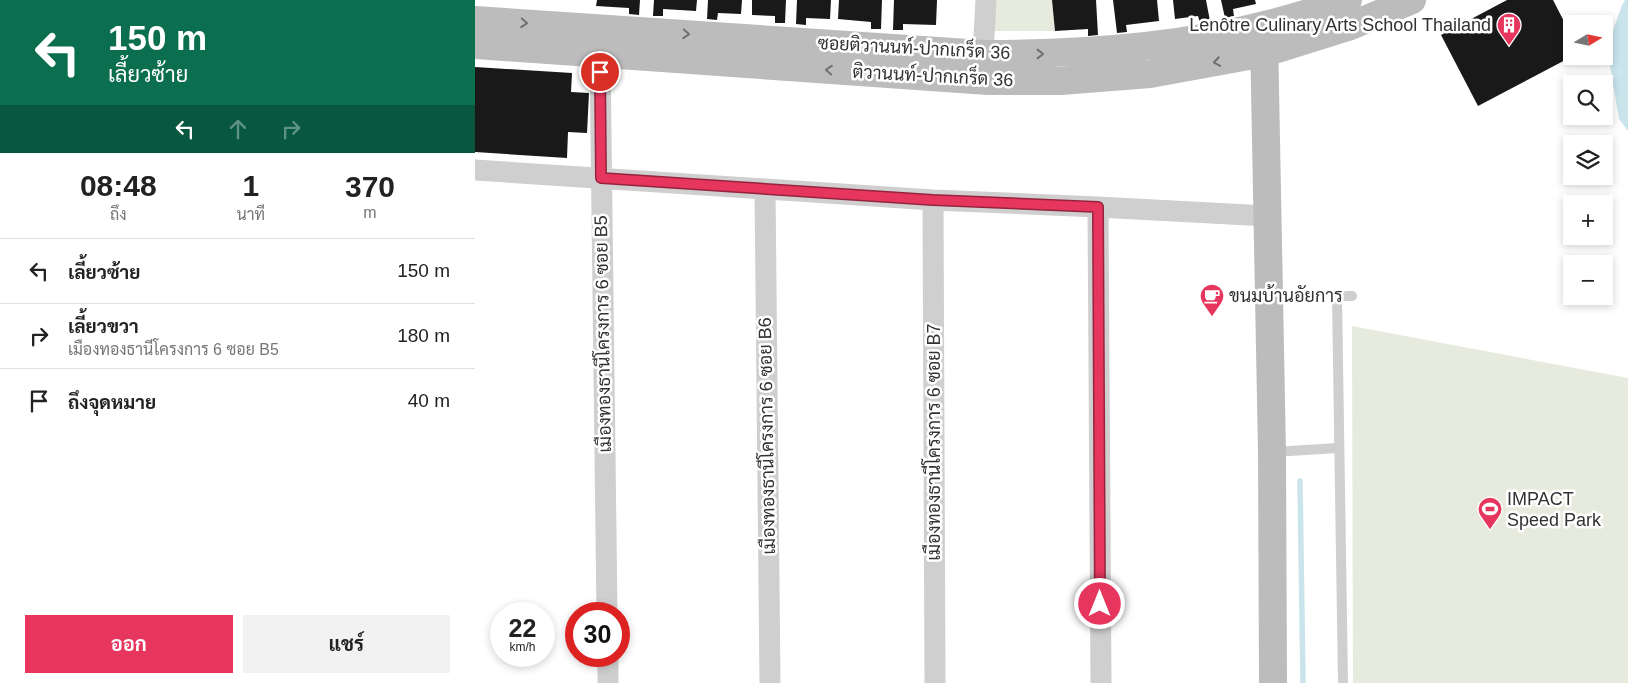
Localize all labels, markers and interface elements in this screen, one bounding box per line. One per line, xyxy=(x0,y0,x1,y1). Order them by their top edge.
building icon: Lenôtre Culinary Arts School Thailand xyxy=(1496,12,1522,46)
place label: Lenôtre Culinary Arts School Thailand xyxy=(1189,15,1491,35)
north arrow xyxy=(1563,15,1613,65)
map controls xyxy=(1563,15,1613,305)
text: 150 m xyxy=(108,18,207,57)
one-way arrow xyxy=(520,18,528,29)
icon: left xyxy=(25,20,90,85)
one-way arrow xyxy=(682,29,690,40)
street label: ซอยติวานนท์-ปากเกร็ด 36 xyxy=(817,29,1011,63)
one-way arrow xyxy=(1036,49,1044,59)
pin xyxy=(579,51,621,93)
one-way arrow xyxy=(1213,56,1222,66)
icon: arrive xyxy=(586,58,614,86)
street label: ติวานนท์-ปากเกร็ด 36 xyxy=(852,58,1014,90)
text: เลี้ยวซ้าย xyxy=(108,62,188,87)
one-way arrow xyxy=(825,65,833,76)
button: search xyxy=(1563,75,1613,125)
icon: left xyxy=(171,115,199,143)
icon: ahead xyxy=(224,115,252,143)
icon: right xyxy=(277,115,305,143)
button: layers xyxy=(1563,135,1613,185)
text: 08:48 xyxy=(80,169,157,202)
text: 1 xyxy=(242,169,259,202)
text: 370 xyxy=(345,170,395,203)
button: + xyxy=(1563,195,1613,245)
text: m xyxy=(363,204,377,221)
text: ถึง xyxy=(110,206,127,223)
text: นาที xyxy=(237,206,265,223)
street label: เมืองทองธานีโครงการ 6 ซอย B5 xyxy=(588,215,615,453)
button: − xyxy=(1563,255,1613,305)
icon: left xyxy=(25,257,53,285)
text: 150 m xyxy=(397,260,450,281)
text: เลี้ยวซ้าย xyxy=(68,262,140,283)
cafe icon: ขนมบ้านอัยการ xyxy=(1199,283,1225,317)
place label: ขนมบ้านอัยการ xyxy=(1229,284,1343,306)
text: เลี้ยวขวา xyxy=(68,316,139,337)
street label: เมืองทองธานีโครงการ 6 ซอย B6 xyxy=(752,317,779,555)
icon: right xyxy=(25,322,53,350)
street label: เมืองทองธานีโครงการ 6 ซอย B7 xyxy=(921,323,944,561)
text: 180 m xyxy=(397,325,450,346)
text: เมืองทองธานีโครงการ 6 ซอย B5 xyxy=(68,341,279,358)
icon: arrive xyxy=(25,387,53,415)
text: 40 m xyxy=(408,390,450,411)
text: ถึงจุดหมาย xyxy=(68,392,156,413)
place label: IMPACT Speed Park xyxy=(1507,489,1602,530)
sports icon: IMPACT Speed Park xyxy=(1477,496,1503,530)
position arrow xyxy=(1073,577,1125,629)
speed limit sign: 30 xyxy=(565,602,630,667)
text: 22 xyxy=(509,614,536,642)
button: ออก xyxy=(25,615,233,673)
button: แชร์ xyxy=(243,615,450,673)
text: km/h xyxy=(509,640,536,654)

